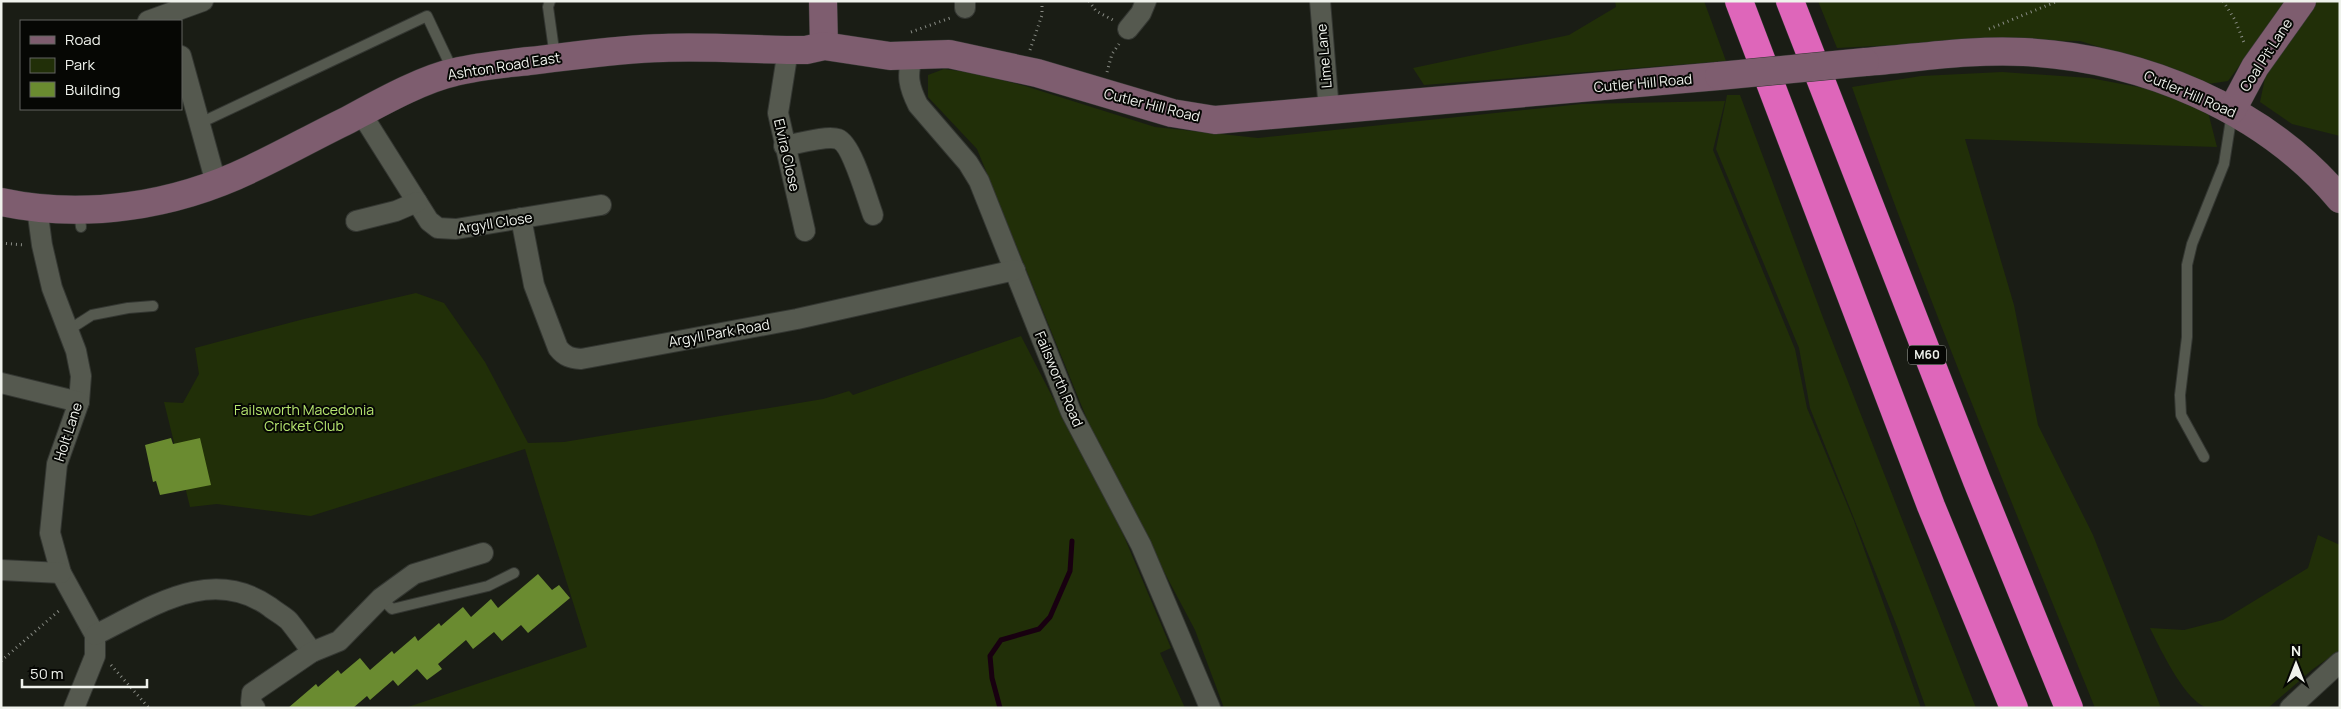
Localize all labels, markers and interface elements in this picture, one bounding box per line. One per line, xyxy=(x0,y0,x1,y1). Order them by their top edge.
street label: Coal Pit Lane xyxy=(2235,14,2296,95)
legend xyxy=(20,20,182,110)
street label: Lime Lane xyxy=(1311,23,1336,89)
text: Road xyxy=(65,29,101,50)
street label: Ashton Road East xyxy=(446,47,562,84)
text: Park xyxy=(65,54,95,75)
street label: Cutler Hill Road xyxy=(2141,66,2239,122)
street label: Cutler Hill Road xyxy=(1593,69,1693,96)
text: Building xyxy=(65,79,120,100)
street label: Cutler Hill Road xyxy=(1102,83,1202,126)
street label: Elvira Close xyxy=(770,117,805,193)
street label: Argyll Close xyxy=(456,207,534,238)
street label: Argyll Park Road xyxy=(667,314,771,351)
street label: Failsworth Road xyxy=(1031,328,1088,429)
road number: M60 xyxy=(1908,346,1946,364)
street label: Holt Lane xyxy=(49,400,86,464)
park label: Failsworth Macedonia Cricket Club xyxy=(234,400,374,435)
north arrow xyxy=(2271,639,2321,689)
text: N xyxy=(2291,641,2301,660)
scale bar xyxy=(22,656,148,688)
text: 50 m xyxy=(30,663,64,684)

